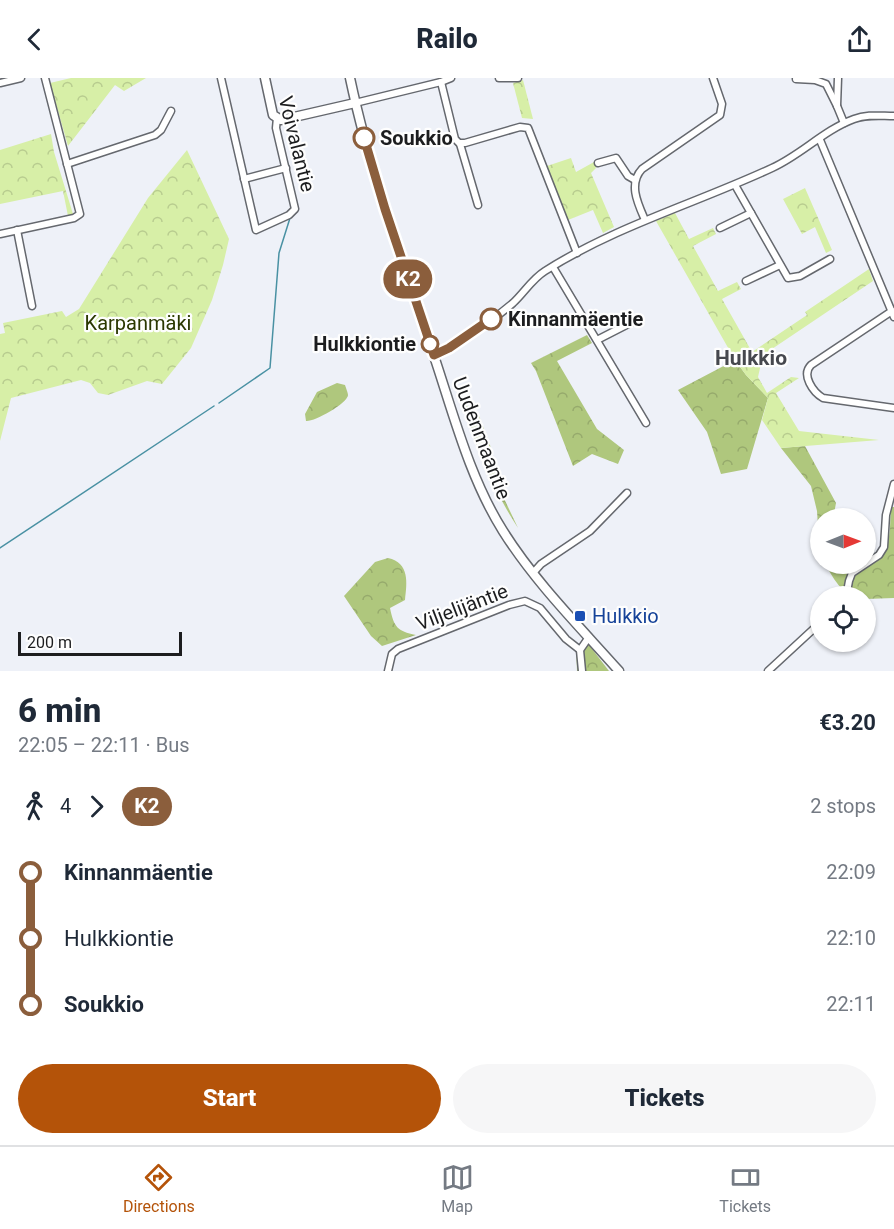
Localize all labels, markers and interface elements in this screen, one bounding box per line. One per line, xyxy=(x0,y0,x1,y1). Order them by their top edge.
icon: back xyxy=(18,23,51,56)
text: Railo xyxy=(416,23,478,55)
icon: share xyxy=(843,23,876,56)
street label: Voivalantie xyxy=(274,94,320,194)
place label: Soukkio xyxy=(380,126,453,150)
marker: Soukkio xyxy=(353,127,375,149)
line badge: K2 xyxy=(381,260,435,298)
text: K2 xyxy=(395,267,421,291)
place label: Kinnanmäentie xyxy=(508,307,643,331)
marker: Kinnanmäentie xyxy=(480,308,502,330)
park label: Karpanmäki xyxy=(85,311,191,335)
place label: Hulkkiontie xyxy=(313,332,416,356)
marker: Hulkkiontie xyxy=(421,335,439,353)
district label: Hulkkio xyxy=(715,346,787,370)
street label: Uudenmaantie xyxy=(448,373,516,503)
north arrow xyxy=(810,508,876,574)
map controls xyxy=(810,508,876,652)
street label: Viljelijäntie xyxy=(413,579,511,635)
button: locate xyxy=(810,586,876,652)
place label: Hulkkio xyxy=(592,604,659,628)
marker: Hulkkio xyxy=(573,609,587,623)
scale bar xyxy=(18,629,182,656)
text: 200 m xyxy=(27,633,72,652)
text: 6 min xyxy=(18,691,101,730)
text: €3.20 xyxy=(819,710,876,735)
text: 22:05 – 22:11 · Bus xyxy=(18,733,190,757)
icon: walk xyxy=(18,790,51,823)
icon: forward xyxy=(80,790,113,823)
text: 4 xyxy=(60,794,71,818)
text: K2 xyxy=(134,794,160,818)
text: 2 stops xyxy=(810,794,876,818)
text: Kinnanmäentie xyxy=(64,860,213,885)
text: 22:09 xyxy=(826,860,876,884)
text: Hulkkiontie xyxy=(64,926,174,951)
text: 22:10 xyxy=(826,926,876,950)
text: Soukkio xyxy=(64,992,144,1017)
text: 22:11 xyxy=(826,992,876,1016)
button: Start xyxy=(18,1064,441,1133)
button: Tickets xyxy=(453,1064,876,1133)
tab: Directions xyxy=(123,1161,195,1216)
tab: Map xyxy=(441,1161,474,1216)
tab: Tickets xyxy=(719,1161,771,1216)

